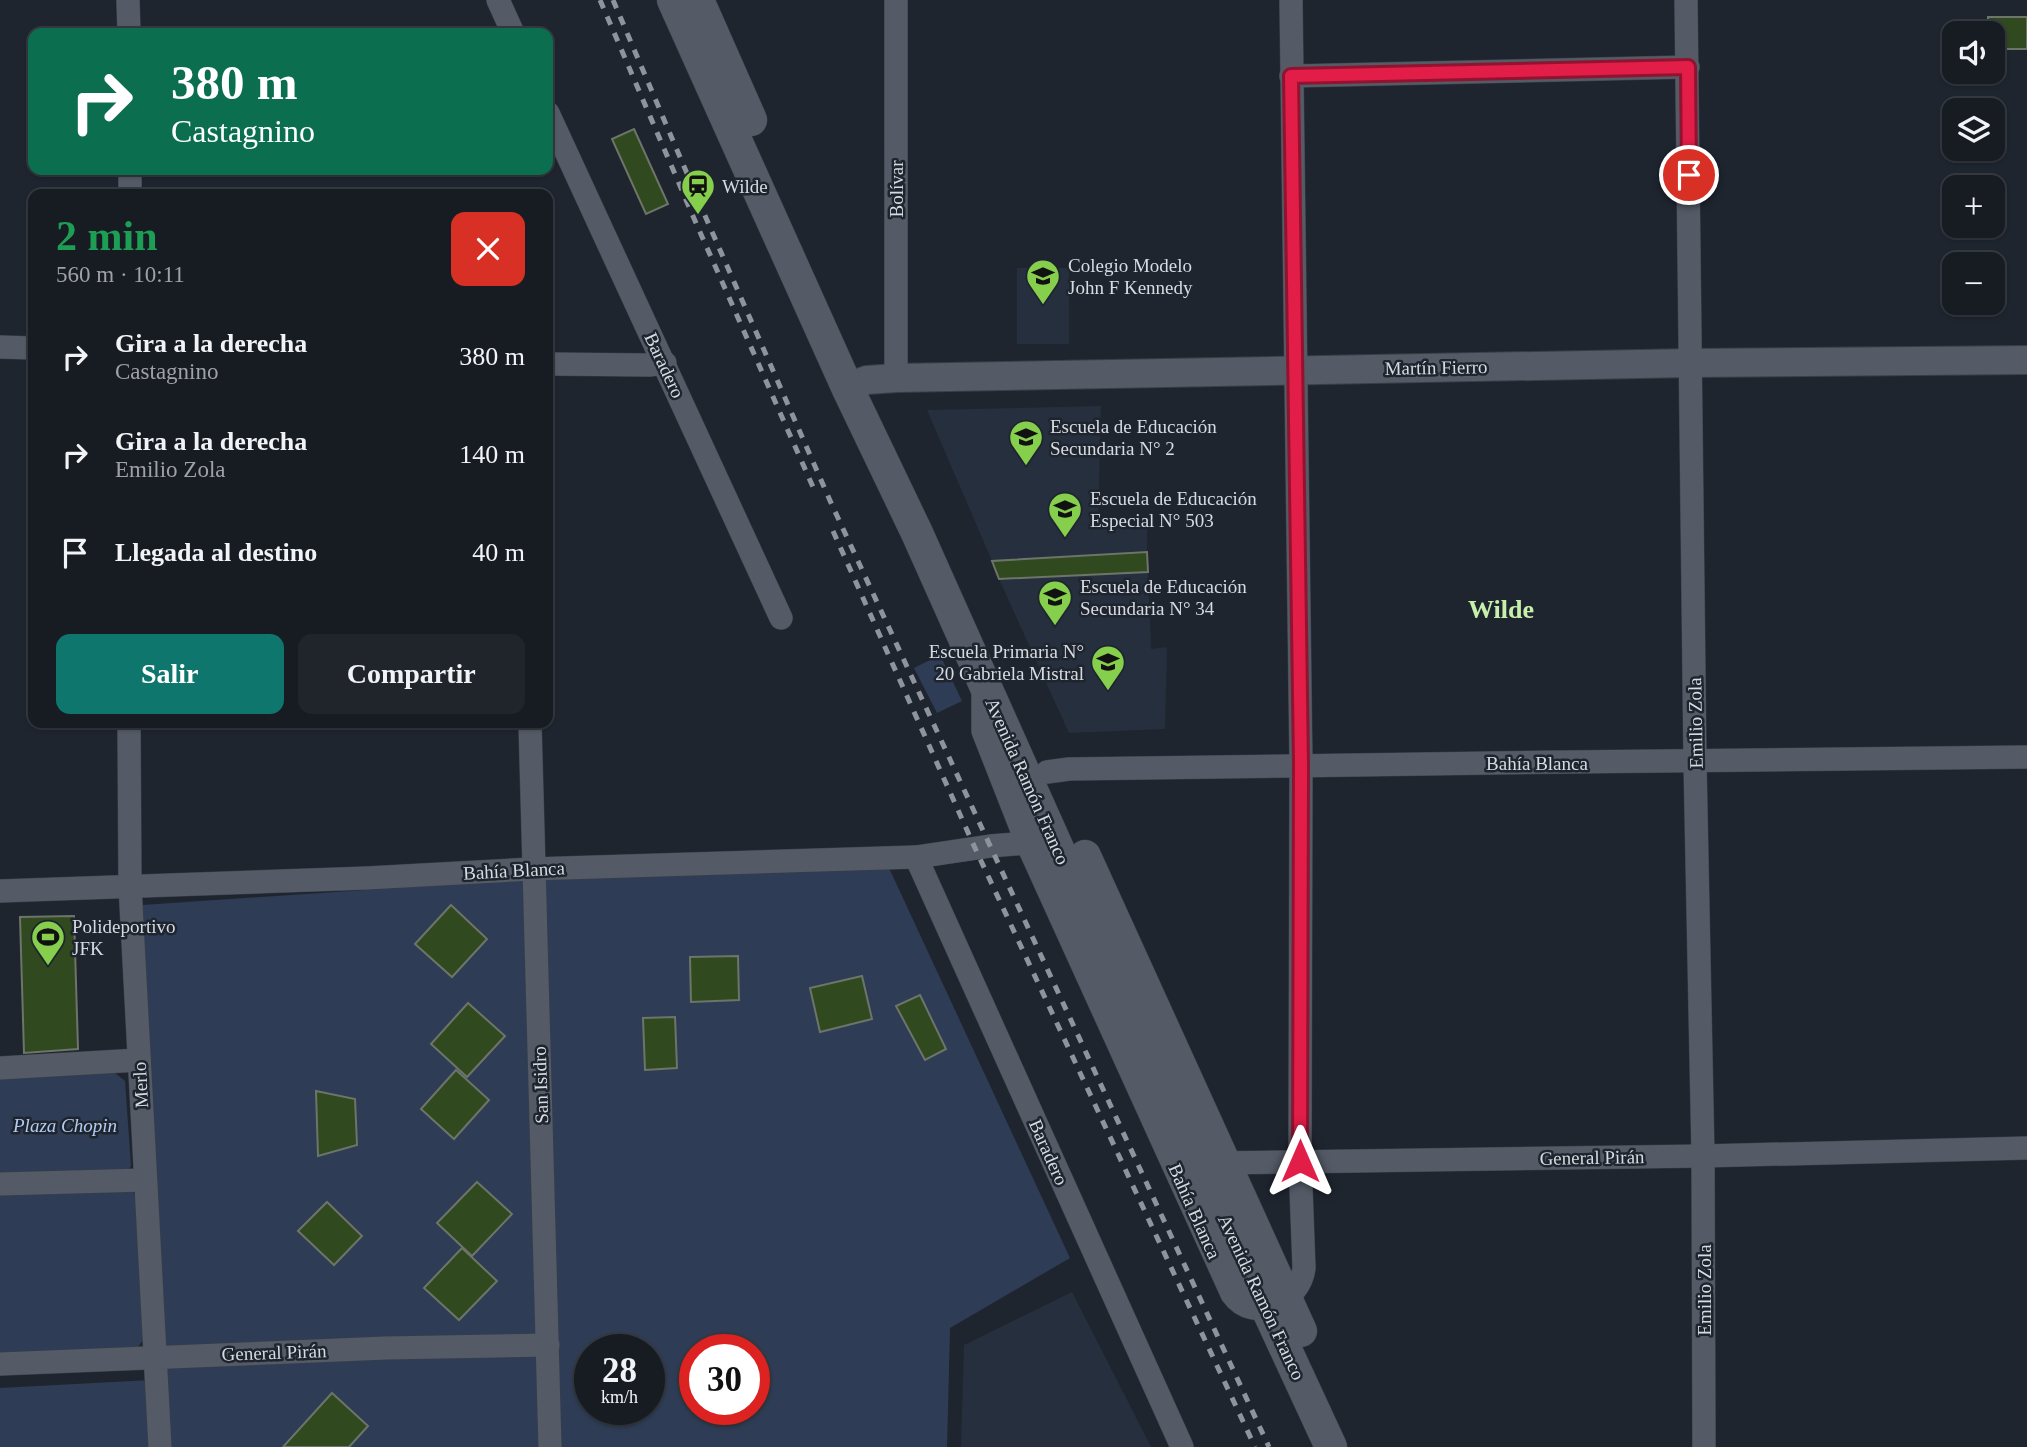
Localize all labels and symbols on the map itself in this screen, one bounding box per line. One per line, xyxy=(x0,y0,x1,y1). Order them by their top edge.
pin xyxy=(1659,145,1719,205)
street label: Bolívar xyxy=(886,160,907,218)
station icon: Wilde xyxy=(679,167,717,216)
place label: Wilde xyxy=(722,176,768,197)
place label: Colegio Modelo John F Kennedy xyxy=(1068,255,1193,298)
school or university icon: Colegio Modelo John F Kennedy xyxy=(1024,257,1062,306)
street label: Baradero xyxy=(640,329,689,401)
street label: Martín Fierro xyxy=(1384,356,1488,379)
place label: Escuela de Educación Secundaria N° 2 xyxy=(1050,416,1217,459)
school or university icon: Escuela de Educación Secundaria N° 2 xyxy=(1007,418,1045,467)
place label: Escuela de Educación Especial N° 503 xyxy=(1090,488,1257,531)
school or university icon: Escuela de Educación Especial N° 503 xyxy=(1046,490,1084,539)
place label: Escuela de Educación Secundaria N° 34 xyxy=(1080,576,1247,619)
school or university icon: Escuela de Educación Secundaria N° 34 xyxy=(1036,578,1074,627)
district label: Wilde xyxy=(1468,595,1534,624)
place label: Escuela Primaria N° 20 Gabriela Mistral xyxy=(929,641,1084,684)
school or university icon: Escuela Primaria N° 20 Gabriela Mistral xyxy=(1089,643,1127,692)
street label: Emilio Zola xyxy=(1684,677,1707,769)
street label: Avenida Ramón Franco xyxy=(981,695,1074,868)
street label: Bahía Blanca xyxy=(1486,753,1588,774)
street label: Bahía Blanca xyxy=(463,857,566,884)
place label: Polideportivo JFK xyxy=(72,916,175,959)
sports icon: Polideportivo JFK xyxy=(29,918,67,967)
street label: San Isidro xyxy=(529,1046,552,1124)
street label: Merlo xyxy=(129,1061,152,1109)
park label: Plaza Chopin xyxy=(12,1115,117,1136)
street label: Baradero xyxy=(1025,1116,1072,1188)
position arrow xyxy=(1263,1124,1337,1198)
street label: General Pirán xyxy=(1539,1146,1645,1169)
street label: Bahía Blanca xyxy=(1164,1160,1225,1262)
street label: Avenida Ramón Franco xyxy=(1214,1211,1309,1383)
street label: Emilio Zola xyxy=(1694,1244,1715,1336)
speed limit sign: 30 xyxy=(679,1334,770,1425)
street label: General Pirán xyxy=(221,1340,327,1365)

